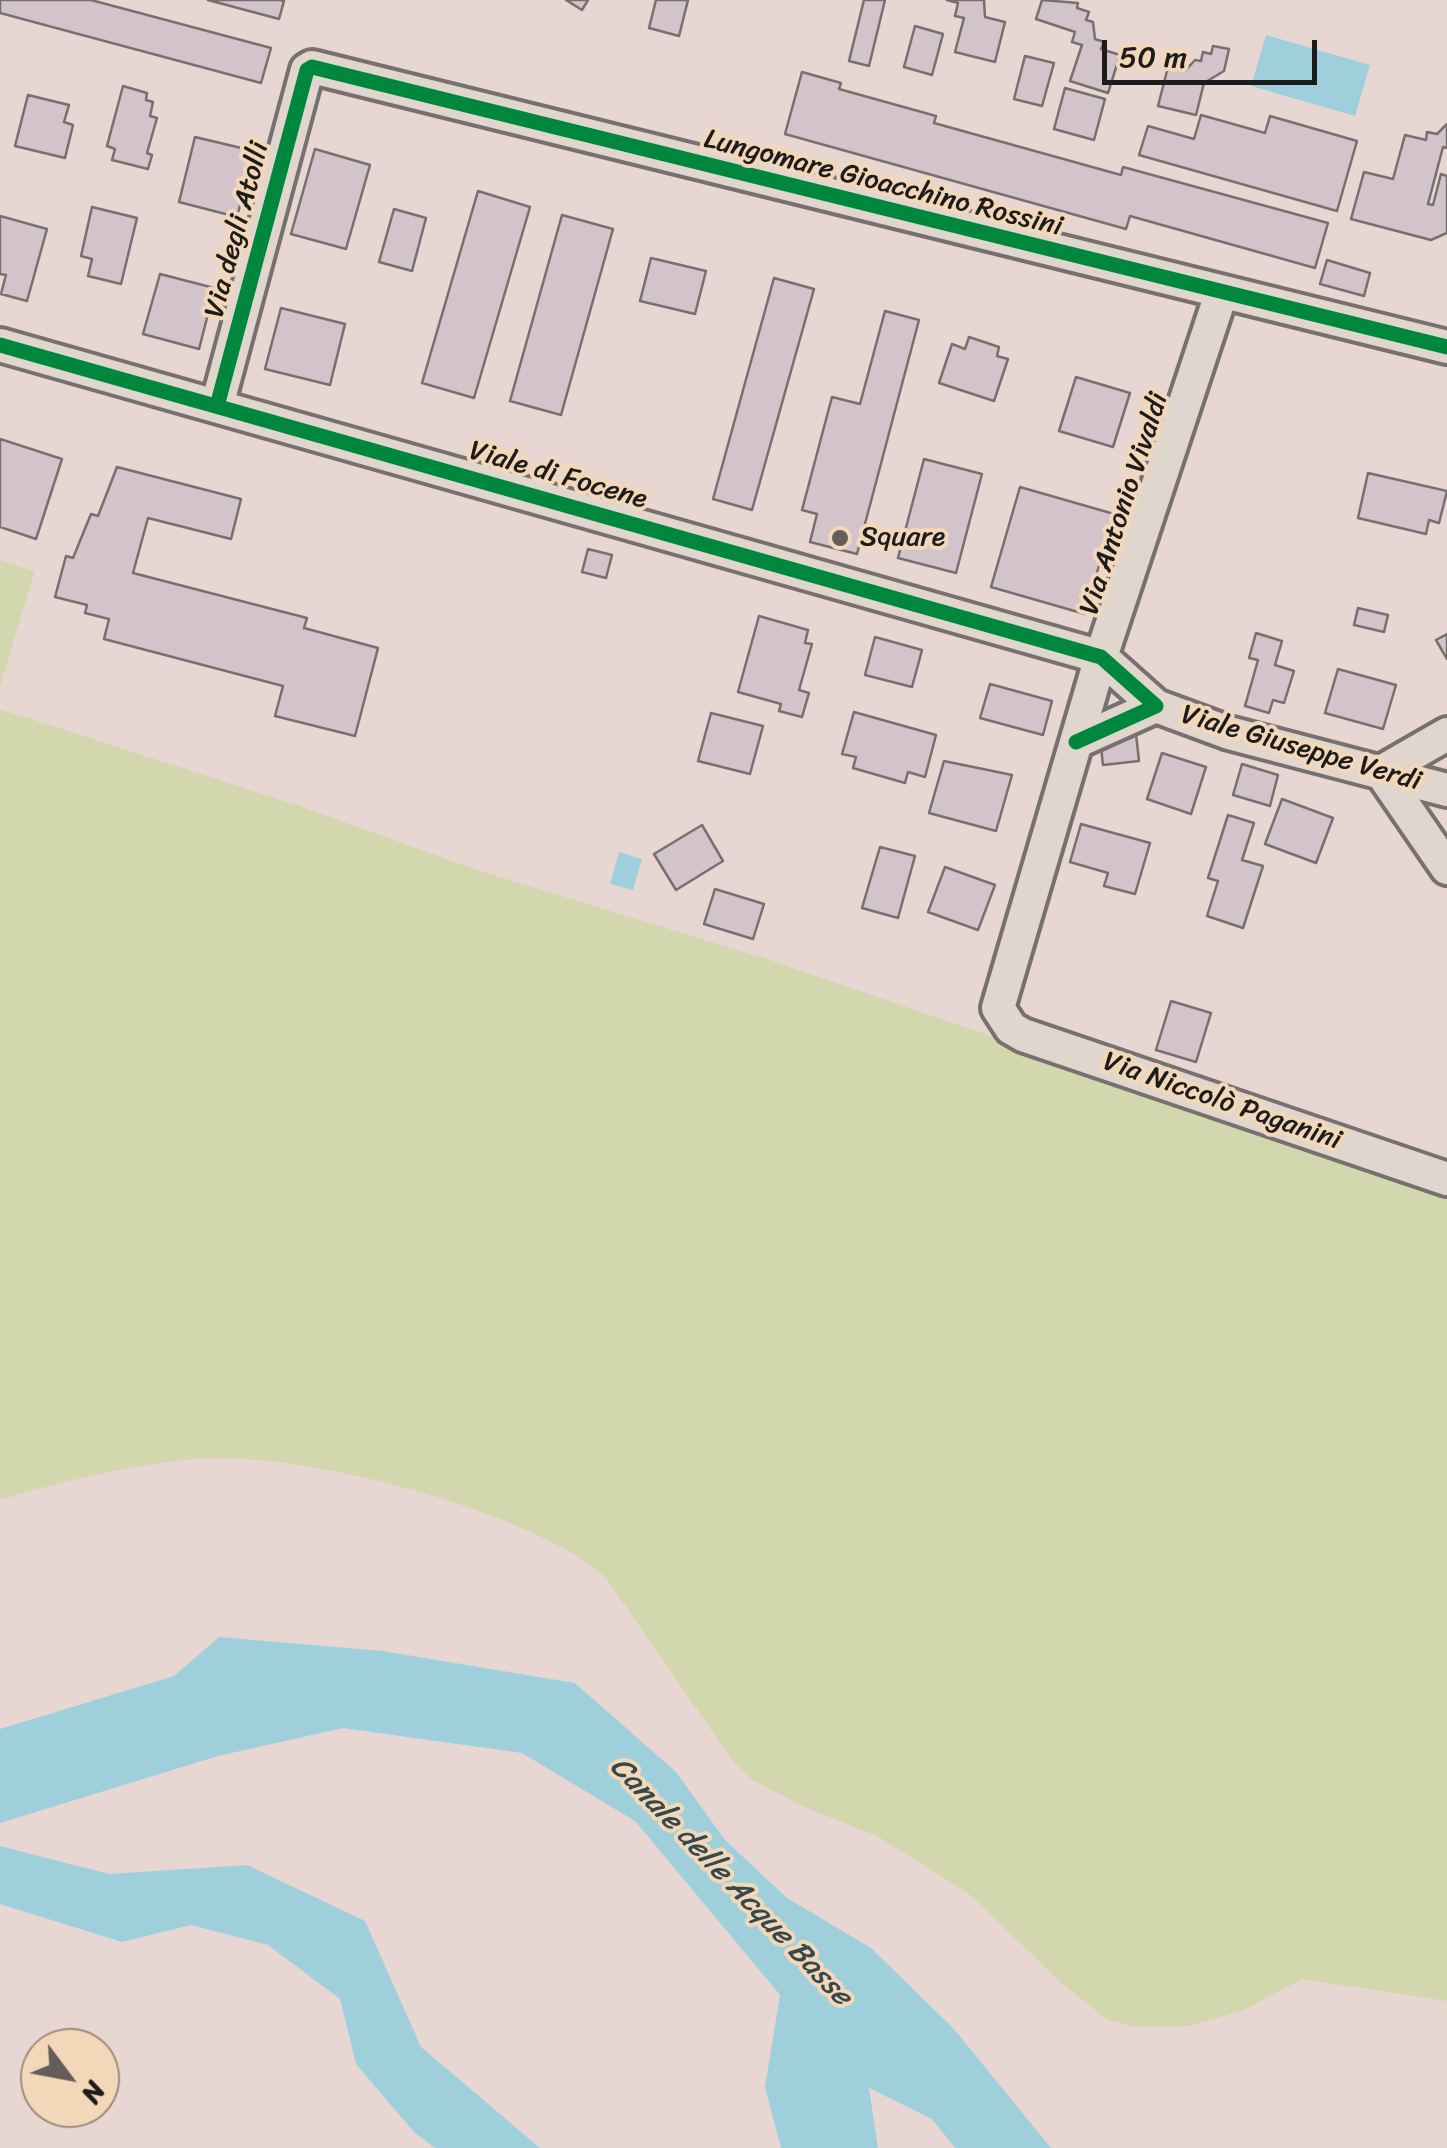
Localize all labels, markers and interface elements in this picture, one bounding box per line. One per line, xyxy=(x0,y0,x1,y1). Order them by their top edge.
scale bar xyxy=(1107,20,1322,82)
text: 50 m xyxy=(1119,30,1187,84)
street label: Lungomare Gioacchino Rossini xyxy=(700,123,1066,245)
street label: Via degli Atolli xyxy=(198,138,278,322)
street label: Via Antonio Vivaldi xyxy=(1073,389,1177,619)
street label: Viale di Focene xyxy=(465,435,651,517)
place label: Square xyxy=(860,521,945,555)
marker: Square xyxy=(829,527,851,549)
street label: Viale Giuseppe Verdi xyxy=(1177,699,1425,799)
street label: Via Niccolò Paganini xyxy=(1099,1046,1345,1158)
water label: Canale delle Acque Basse xyxy=(601,1750,859,2014)
north arrow xyxy=(20,2028,120,2128)
text: N xyxy=(68,2072,120,2114)

